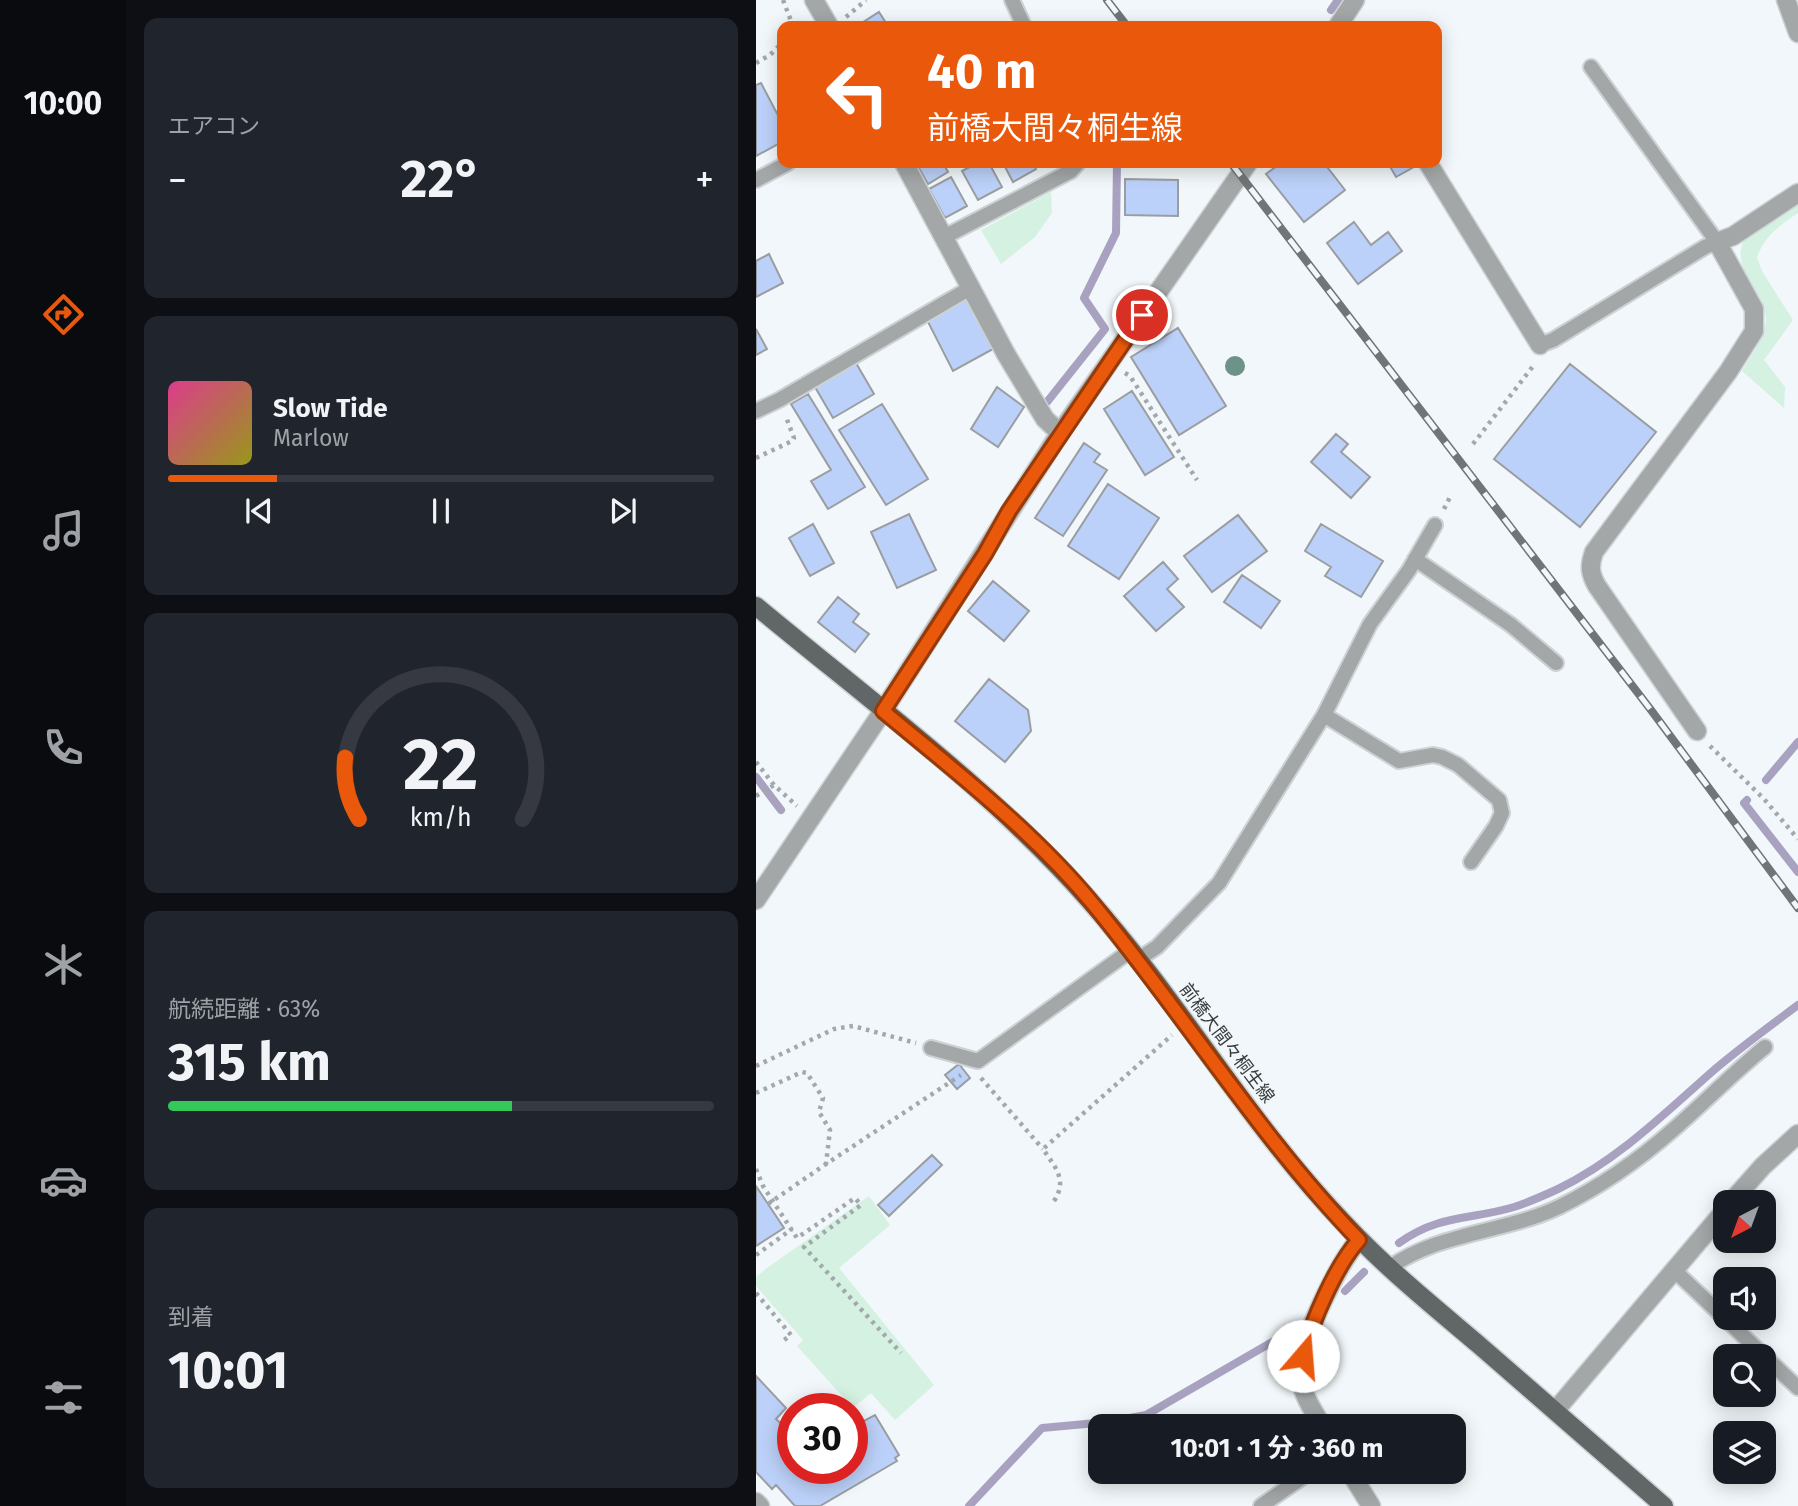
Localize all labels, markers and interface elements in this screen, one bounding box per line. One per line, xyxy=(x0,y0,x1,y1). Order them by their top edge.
text: 40 m xyxy=(927,42,1036,101)
icon: left xyxy=(812,49,903,140)
text: 10:00 xyxy=(24,84,102,122)
text: 前橋大間々桐生線 xyxy=(927,109,1183,147)
text: エアコン xyxy=(168,112,260,140)
text: 22° xyxy=(401,148,481,211)
text: − xyxy=(168,157,187,203)
text: + xyxy=(695,157,714,203)
pin xyxy=(1112,285,1172,345)
icon: directions xyxy=(39,290,88,339)
icon: arrive xyxy=(1123,296,1161,334)
text: Slow Tide xyxy=(273,393,388,424)
text: Marlow xyxy=(273,424,349,452)
icon: previous xyxy=(240,492,278,530)
icon: pause xyxy=(422,492,460,530)
icon: next xyxy=(604,492,642,530)
icon: music xyxy=(39,506,88,555)
text: 22 xyxy=(403,721,479,808)
icon: phone xyxy=(39,723,88,772)
text: km/h xyxy=(410,803,472,833)
icon: climate xyxy=(39,940,88,989)
street label: 前橋大間々桐生線 xyxy=(1175,979,1279,1107)
text: 航続距離 · 63% xyxy=(168,995,320,1023)
text: 315 km xyxy=(168,1031,331,1094)
icon: car xyxy=(39,1156,88,1205)
north arrow xyxy=(1713,1190,1776,1253)
map controls xyxy=(1713,1190,1776,1484)
button: sound xyxy=(1713,1267,1776,1330)
text: 到着 xyxy=(168,1303,214,1331)
position arrow xyxy=(1266,1319,1340,1393)
text: 10:01 xyxy=(168,1339,288,1402)
button: search xyxy=(1713,1344,1776,1407)
icon: filters xyxy=(39,1373,88,1422)
speed limit sign: 30 xyxy=(777,1393,868,1484)
button: layers xyxy=(1713,1421,1776,1484)
text: 10:01 · 1 分 · 360 m xyxy=(1170,1433,1384,1464)

